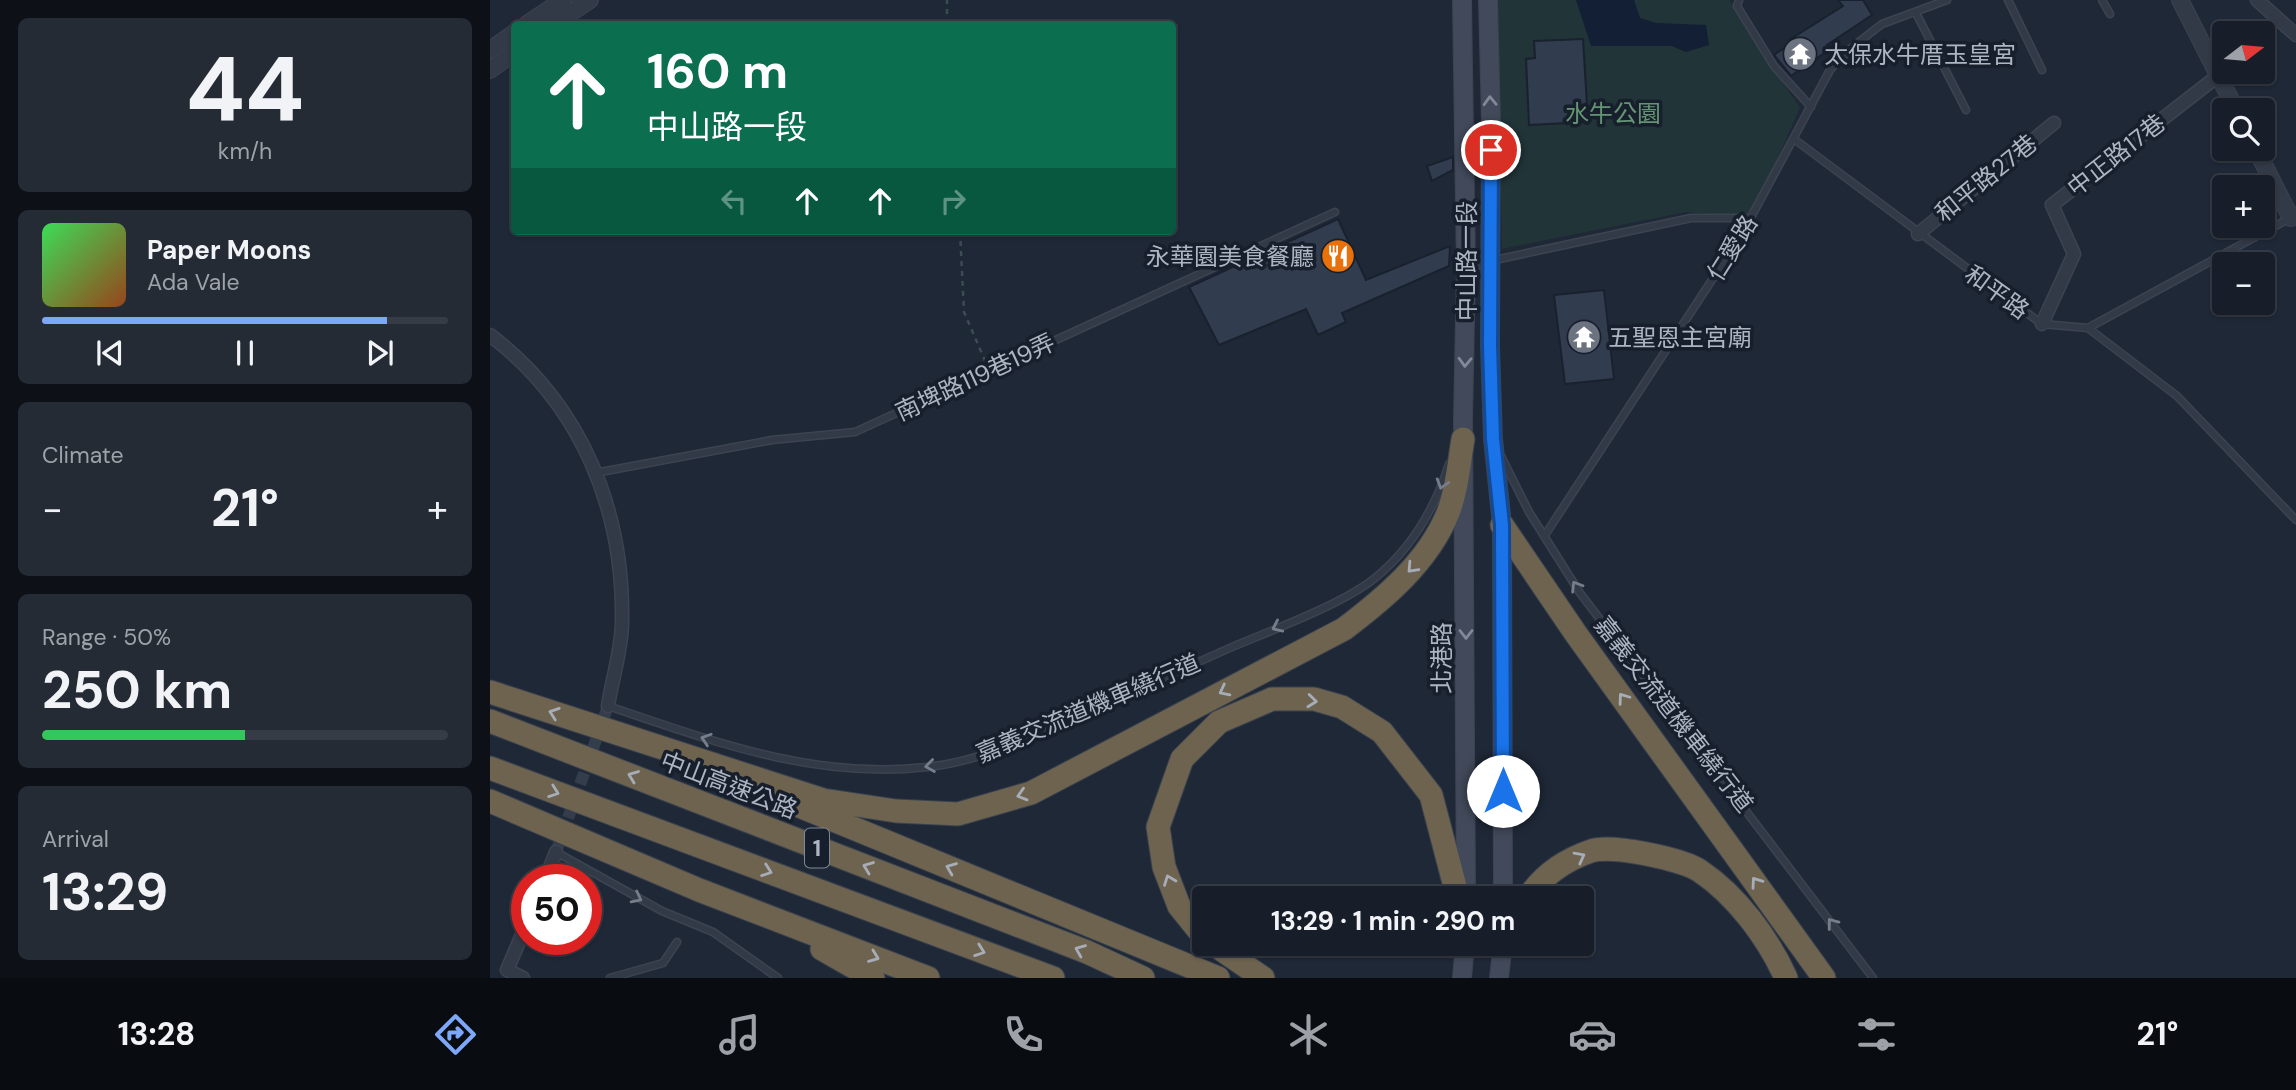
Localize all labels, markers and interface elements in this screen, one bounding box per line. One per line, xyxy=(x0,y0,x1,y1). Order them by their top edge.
north arrow xyxy=(2212,21,2275,84)
map controls xyxy=(2212,21,2275,315)
text: 44 xyxy=(186,31,304,149)
temple icon: 太保水牛厝玉皇宮 xyxy=(1781,35,1819,73)
text: 160 m xyxy=(647,39,788,103)
place label: 太保水牛厝玉皇宮 xyxy=(1824,39,2016,70)
icon: ahead xyxy=(532,49,623,140)
one-way arrow xyxy=(1483,96,1498,107)
park label: 水牛公園 xyxy=(1565,98,1661,129)
button: search xyxy=(2212,98,2275,161)
text: 中山路一段 xyxy=(647,106,807,148)
street label: 中正路17巷 xyxy=(2061,107,2171,203)
pin xyxy=(1461,120,1521,180)
street label: 和平路27巷 xyxy=(1929,127,2043,229)
icon: arrive xyxy=(1472,131,1510,169)
text: km/h xyxy=(218,136,272,166)
button: + xyxy=(2212,175,2275,238)
icon: left xyxy=(715,182,753,220)
icon: ahead xyxy=(788,182,826,220)
icon: ahead xyxy=(861,182,899,220)
icon: right xyxy=(934,182,972,220)
street label: 中山路一段 xyxy=(1451,201,1482,321)
street label: 仁愛路 xyxy=(1700,209,1764,287)
text: Paper Moons xyxy=(147,233,311,267)
restaurant icon: 永華園美食餐廳 xyxy=(1319,237,1357,275)
place label: 永華園美食餐廳 xyxy=(1146,241,1314,272)
button: − xyxy=(2212,252,2275,315)
street label: 和平路 xyxy=(1959,258,2035,326)
text: Ada Vale xyxy=(147,267,240,297)
temple icon: 五聖恩主宮廟 xyxy=(1565,318,1603,356)
place label: 五聖恩主宮廟 xyxy=(1608,322,1752,353)
street label: 南埤路119巷19弄 xyxy=(890,326,1060,428)
icon: previous xyxy=(91,334,129,372)
icon: pause xyxy=(226,334,264,372)
icon: next xyxy=(361,334,399,372)
one-way arrow xyxy=(1457,357,1472,368)
text: Climate xyxy=(42,440,124,470)
text: 21° xyxy=(211,474,279,542)
one-way arrow xyxy=(1436,477,1451,489)
text: − xyxy=(42,484,63,534)
text: + xyxy=(427,484,448,534)
one-way arrow xyxy=(1408,560,1421,573)
one-way arrow xyxy=(1572,581,1585,594)
street label: 嘉義交流道機車繞行道 xyxy=(1588,610,1760,818)
one-way arrow xyxy=(1271,619,1284,633)
text: Range · 50% xyxy=(42,622,171,652)
street label: 北港路 xyxy=(1426,622,1457,694)
one-way arrow xyxy=(1458,629,1474,640)
street label: 嘉義交流道機車繞行道 xyxy=(971,647,1205,769)
text: 250 km xyxy=(42,656,232,724)
one-way arrow xyxy=(1219,683,1231,697)
one-way arrow xyxy=(1306,693,1318,708)
one-way arrow xyxy=(1618,693,1631,706)
one-way arrow xyxy=(548,707,560,721)
one-way arrow xyxy=(700,733,713,747)
street label: 中山高速公路 xyxy=(656,745,802,825)
position arrow xyxy=(1466,754,1540,828)
one-way arrow xyxy=(924,758,936,773)
one-way arrow xyxy=(628,771,640,785)
one-way arrow xyxy=(547,783,559,797)
one-way arrow xyxy=(1016,787,1028,802)
text: Arrival xyxy=(42,824,109,854)
road number: 1 xyxy=(805,828,829,868)
one-way arrow xyxy=(1573,851,1585,865)
text: 13:29 xyxy=(42,858,168,926)
one-way arrow xyxy=(863,862,875,876)
one-way arrow xyxy=(946,862,958,876)
one-way arrow xyxy=(761,863,773,877)
speed limit sign: 50 xyxy=(511,864,602,955)
one-way arrow xyxy=(1163,874,1177,886)
one-way arrow xyxy=(1752,877,1764,890)
one-way arrow xyxy=(630,890,642,903)
text: 13:29 · 1 min · 290 m xyxy=(1271,904,1515,938)
one-way arrow xyxy=(1828,919,1841,931)
one-way arrow xyxy=(974,943,986,957)
one-way arrow xyxy=(1075,944,1087,958)
one-way arrow xyxy=(867,948,879,962)
icon: directions xyxy=(431,1010,480,1059)
icon: music xyxy=(715,1010,764,1059)
icon: phone xyxy=(999,1010,1048,1059)
icon: climate xyxy=(1284,1010,1333,1059)
icon: car xyxy=(1568,1010,1617,1059)
icon: filters xyxy=(1852,1010,1901,1059)
text: 13:28 xyxy=(118,1013,195,1055)
text: 21° xyxy=(2137,1013,2178,1055)

